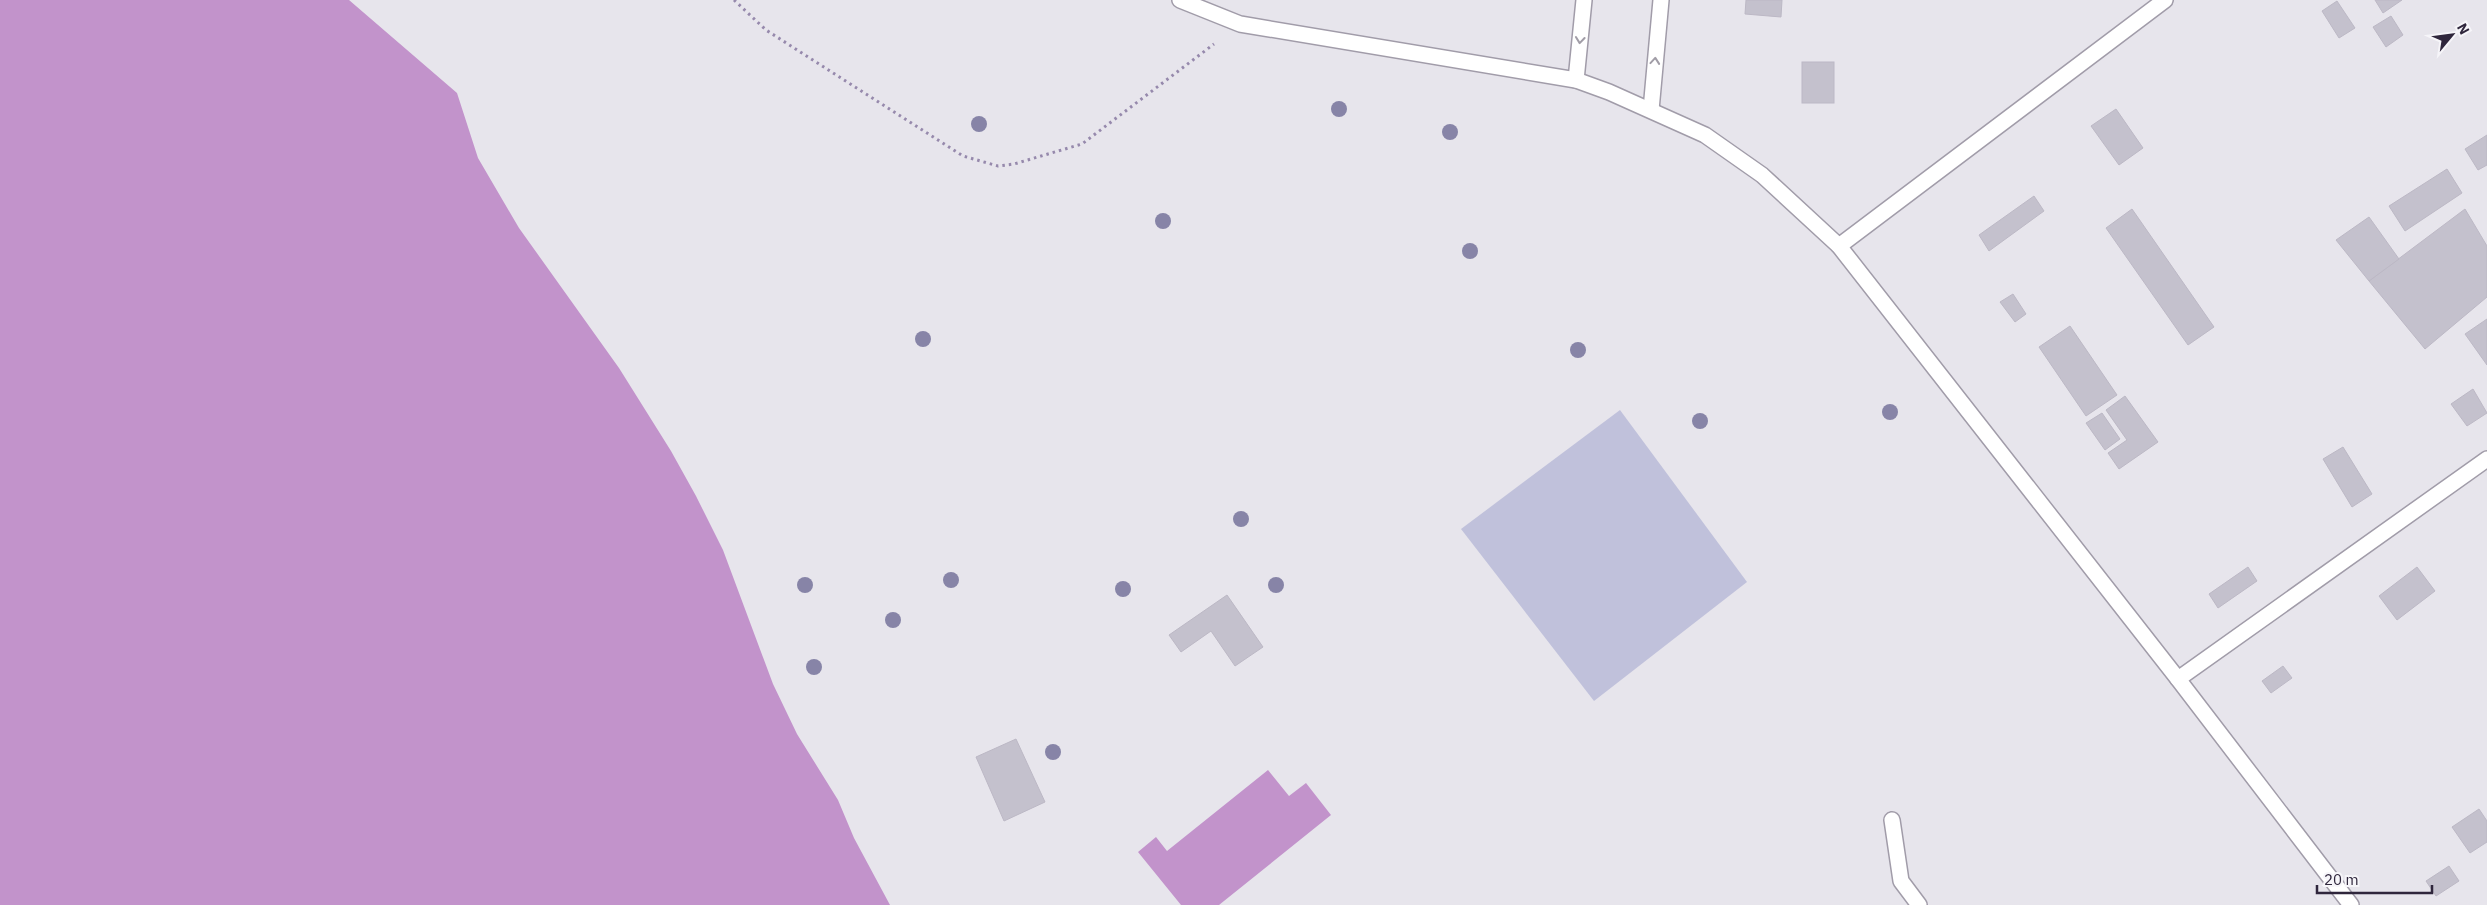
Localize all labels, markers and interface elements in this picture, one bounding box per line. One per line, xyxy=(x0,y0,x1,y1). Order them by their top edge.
north arrow xyxy=(2427,10,2477,60)
text: N xyxy=(2453,20,2474,37)
one-way arrow xyxy=(1575,36,1586,44)
one-way arrow xyxy=(1650,57,1661,65)
scale bar xyxy=(2317,862,2432,894)
text: 20 m xyxy=(2324,870,2359,889)

